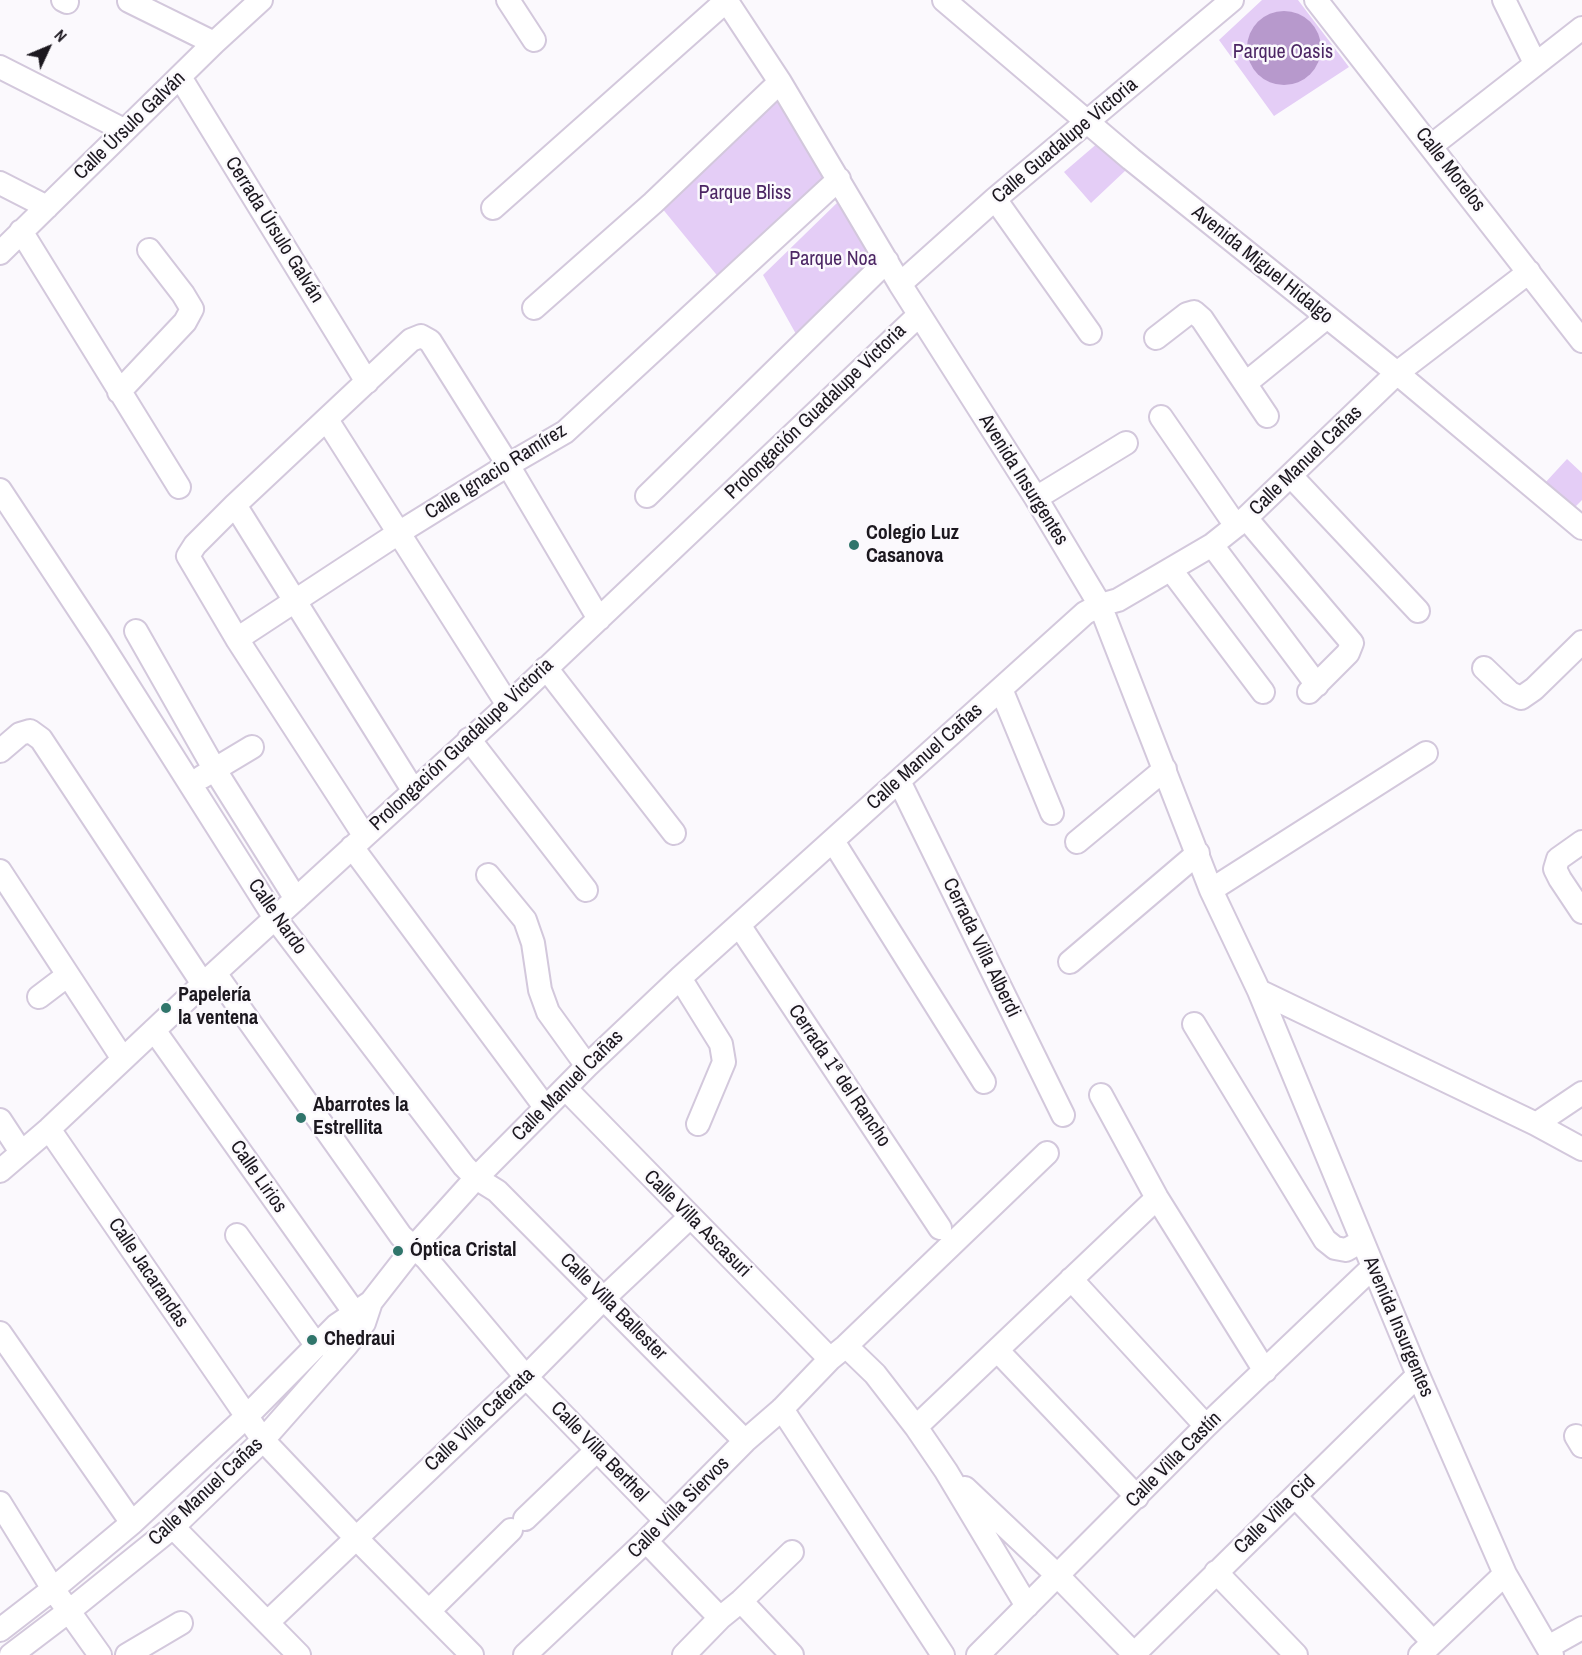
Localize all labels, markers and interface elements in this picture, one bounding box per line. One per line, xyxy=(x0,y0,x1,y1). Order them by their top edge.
north arrow xyxy=(18,18,78,78)
text: N xyxy=(50,24,72,47)
park label: Parque Oasis xyxy=(1233,41,1333,65)
street label: Calle Úrsulo Galván xyxy=(69,67,191,185)
street label: Calle Guadalupe Victoria xyxy=(987,73,1143,209)
street label: Calle Morelos xyxy=(1410,123,1490,217)
street label: Cerrada Úrsulo Galván xyxy=(219,153,329,307)
park label: Parque Bliss xyxy=(699,182,791,206)
street label: Avenida Miguel Hidalgo xyxy=(1187,201,1337,329)
park label: Parque Noa xyxy=(789,248,877,272)
street label: Prolongación Guadalupe Victoria xyxy=(721,319,911,505)
street label: Calle Manuel Cañas xyxy=(1245,401,1367,521)
street label: Avenida Insurgentes xyxy=(973,410,1073,550)
street label: Calle Ignacio Ramírez xyxy=(421,419,571,525)
place label: Colegio Luz Casanova xyxy=(866,522,959,569)
marker: Colegio Luz Casanova xyxy=(847,538,861,552)
street label: Prolongación Guadalupe Victoria xyxy=(365,654,559,836)
street label: Calle Manuel Cañas xyxy=(862,699,988,815)
street label: Cerrada Villa Alberdi xyxy=(937,874,1025,1022)
street label: Calle Nardo xyxy=(242,875,312,959)
place label: Papelería la ventena xyxy=(178,984,258,1031)
street label: Cerrada 1ª del Rancho xyxy=(782,1000,896,1152)
marker: Papelería la ventena xyxy=(159,1001,173,1015)
street label: Calle Manuel Cañas xyxy=(507,1025,629,1147)
place label: Abarrotes la Estrellita xyxy=(313,1094,409,1141)
marker: Abarrotes la Estrellita xyxy=(294,1111,308,1125)
street label: Calle Lirios xyxy=(224,1136,292,1218)
street label: Calle Villa Ascasuri xyxy=(638,1165,756,1283)
street label: Calle Jacarandas xyxy=(103,1214,193,1332)
place label: Óptica Cristal xyxy=(410,1239,517,1263)
marker: Óptica Cristal xyxy=(391,1244,405,1258)
street label: Calle Villa Ballester xyxy=(554,1248,672,1366)
street label: Avenida Insurgentes xyxy=(1358,1253,1438,1401)
place label: Chedraui xyxy=(324,1328,395,1352)
marker: Chedraui xyxy=(305,1333,319,1347)
street label: Calle Villa Caferata xyxy=(420,1363,540,1477)
street label: Calle Villa Berthel xyxy=(545,1397,653,1507)
street label: Calle Villa Castín xyxy=(1121,1407,1227,1513)
street label: Calle Manuel Cañas xyxy=(144,1433,268,1551)
street label: Calle Villa Siervos xyxy=(623,1452,735,1564)
street label: Calle Villa Cid xyxy=(1229,1470,1321,1560)

